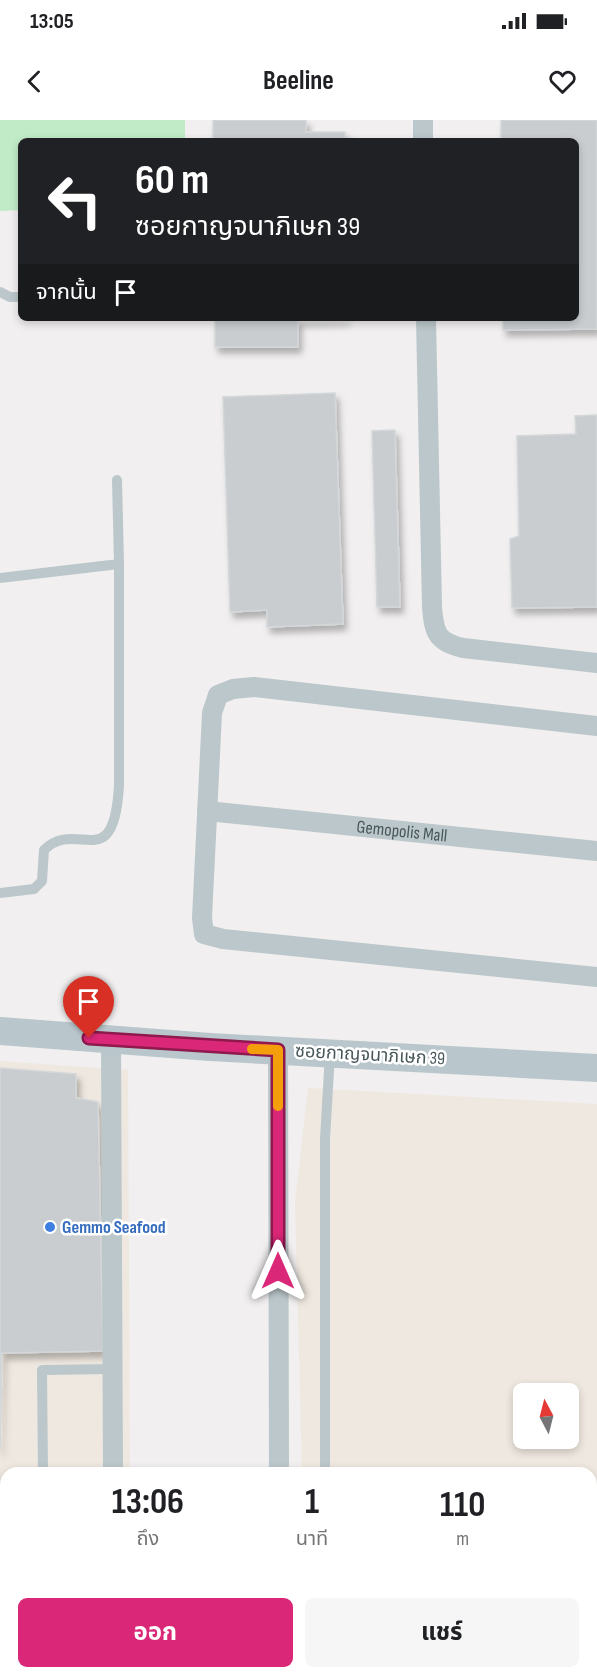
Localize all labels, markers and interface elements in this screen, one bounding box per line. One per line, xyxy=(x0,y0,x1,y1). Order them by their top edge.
text: 13:05 xyxy=(30,8,74,35)
icon: back xyxy=(18,65,51,98)
text: Beeline xyxy=(263,65,334,97)
icon: heart xyxy=(546,65,579,98)
text: 60 m xyxy=(135,155,209,206)
icon: left xyxy=(36,162,114,240)
text: ซอยกาญจนาภิเษก 39 xyxy=(135,211,360,243)
icon: arrive xyxy=(109,276,142,309)
text: จากนั้น xyxy=(36,279,97,306)
street label: Gemopolis Mall xyxy=(356,816,448,846)
pin xyxy=(63,976,114,1038)
icon: arrive xyxy=(72,985,105,1018)
street label: ซอยกาญจนาภิเษก 39 xyxy=(295,1041,446,1069)
place label: Gemmo Seafood xyxy=(62,1217,166,1238)
marker: Gemmo Seafood xyxy=(43,1220,57,1234)
position arrow xyxy=(246,1239,310,1303)
north arrow xyxy=(513,1383,579,1449)
map controls xyxy=(513,1383,579,1449)
text: 13:06 xyxy=(112,1481,184,1524)
text: 1 xyxy=(305,1481,319,1524)
text: 110 xyxy=(440,1484,485,1527)
text: ถึง xyxy=(136,1527,159,1551)
text: นาที xyxy=(296,1527,328,1551)
text: m xyxy=(456,1527,469,1551)
button: ออก xyxy=(18,1598,293,1667)
button: แชร์ xyxy=(305,1598,579,1667)

